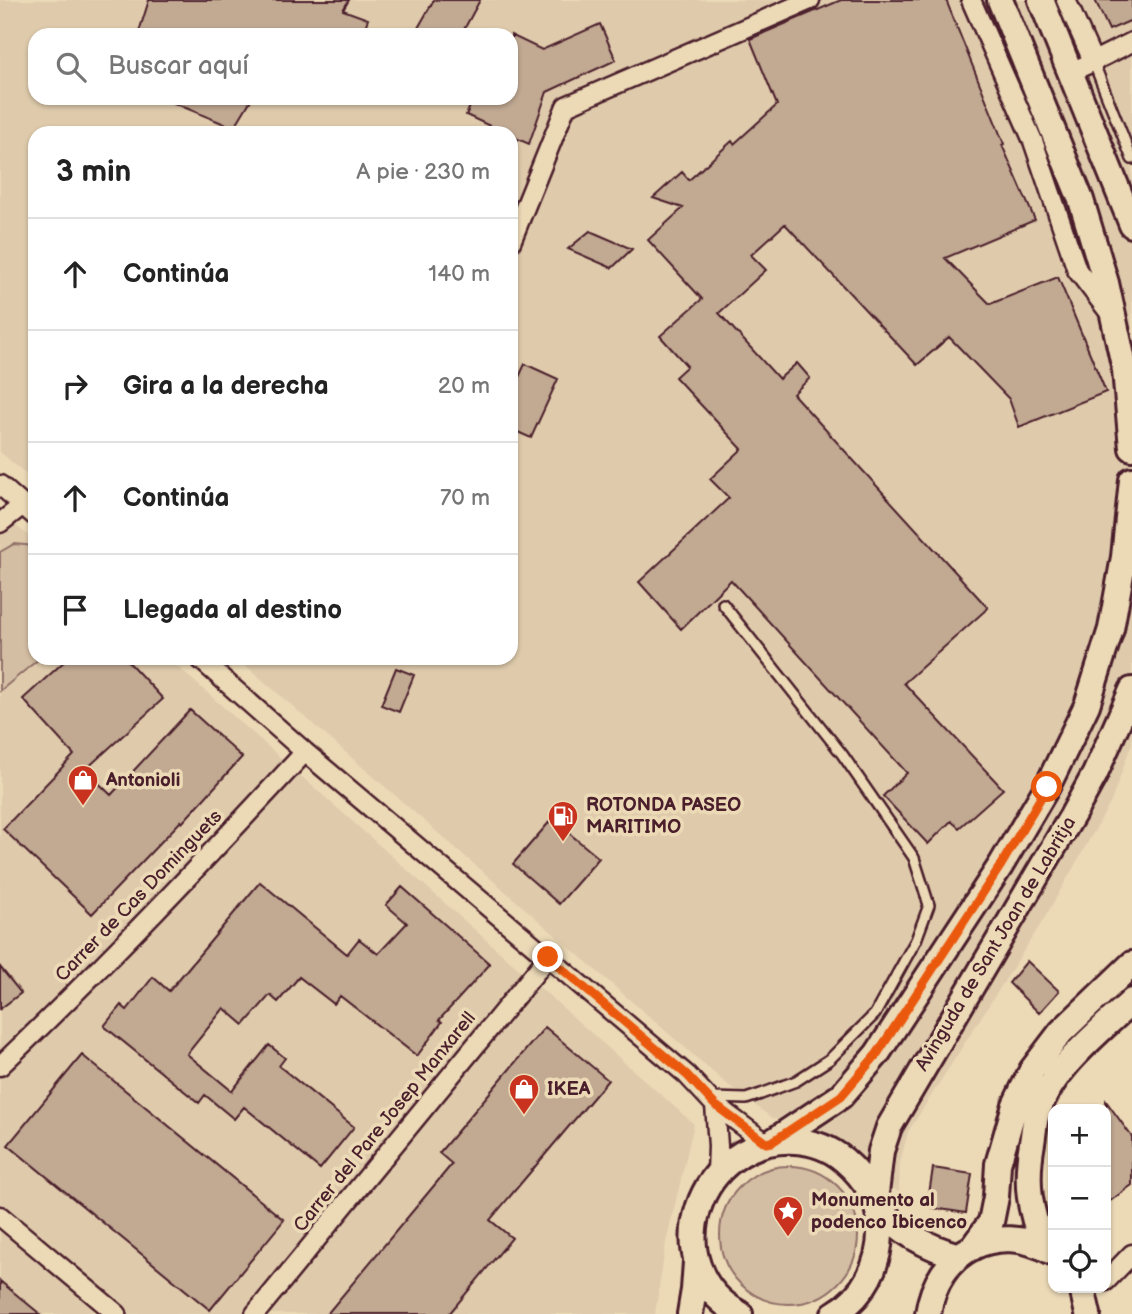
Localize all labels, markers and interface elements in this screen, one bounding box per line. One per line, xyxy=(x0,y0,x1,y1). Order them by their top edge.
search box xyxy=(28,28,518,105)
icon: search xyxy=(52,48,90,86)
text: Buscar aquí xyxy=(108,51,249,82)
text: 3 min xyxy=(56,154,131,190)
text: A pie · 230 m xyxy=(356,158,490,186)
icon: ahead xyxy=(56,255,94,293)
text: Continúa xyxy=(123,259,230,290)
text: 140 m xyxy=(428,260,490,288)
icon: right xyxy=(56,367,94,405)
text: Gira a la derecha xyxy=(123,371,329,402)
text: 20 m xyxy=(438,372,490,400)
icon: ahead xyxy=(56,479,94,517)
text: Continúa xyxy=(123,483,230,514)
text: 70 m xyxy=(440,484,490,512)
icon: arrive xyxy=(56,591,94,629)
text: Llegada al destino xyxy=(123,595,342,626)
shop icon: Antonioli xyxy=(66,763,100,807)
place label: Antonioli xyxy=(105,769,180,792)
route start xyxy=(1031,771,1062,802)
place label: ROTONDA PASEO MARITIMO xyxy=(586,794,741,839)
fuel station icon: ROTONDA PASEO MARITIMO xyxy=(546,799,580,843)
street label: Carrer de Cas Dominguets xyxy=(51,805,227,987)
street label: Avinguda de Sant Joan de Labritja xyxy=(911,813,1081,1075)
route end xyxy=(532,941,563,972)
street label: Carrer del Pare Josep Manxarell xyxy=(289,1007,481,1237)
shop icon: IKEA xyxy=(507,1072,541,1116)
place label: IKEA xyxy=(547,1078,591,1101)
map controls xyxy=(1048,1104,1111,1293)
button: + xyxy=(1048,1104,1111,1167)
button: − xyxy=(1048,1167,1111,1230)
place label: Monumento al podenco Ibicenco xyxy=(811,1189,967,1234)
place icon: Monumento al podenco Ibicenco xyxy=(771,1194,805,1238)
button: locate xyxy=(1048,1230,1111,1293)

